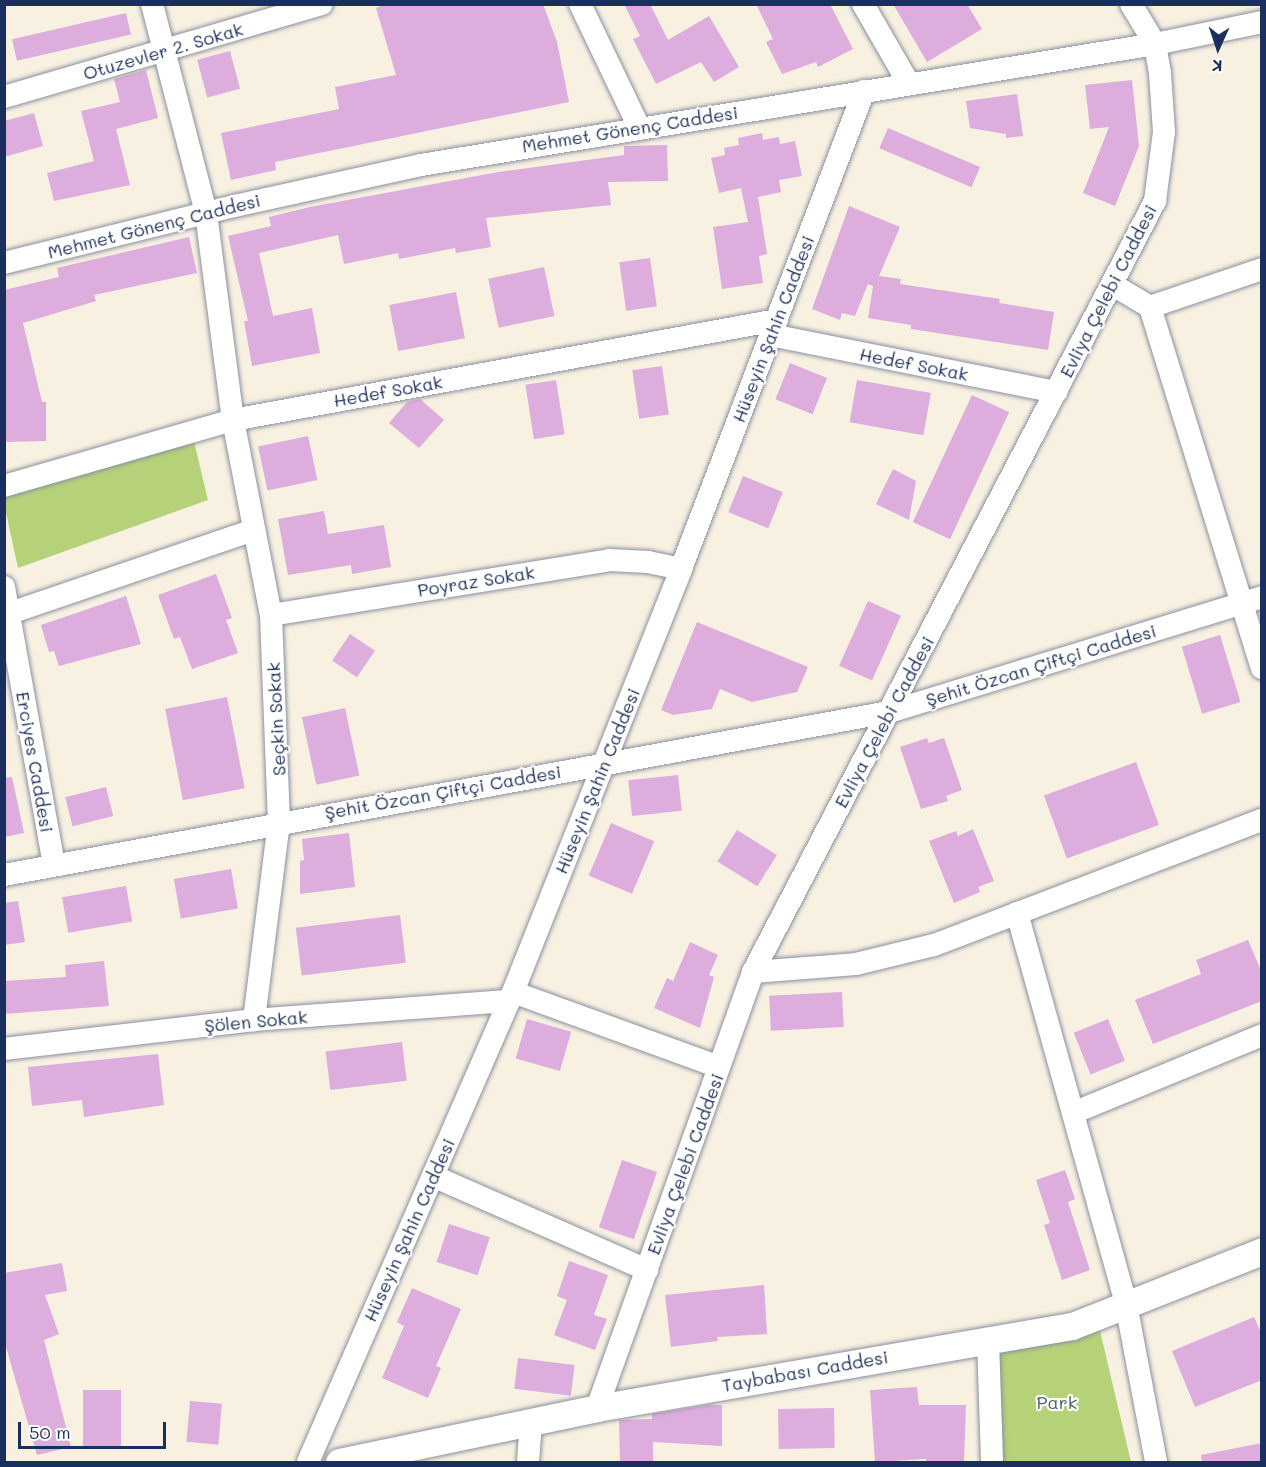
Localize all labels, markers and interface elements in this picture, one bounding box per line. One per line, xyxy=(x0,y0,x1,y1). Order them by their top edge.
street label: Otuzevler 2. Sokak xyxy=(81,18,245,84)
north arrow xyxy=(1188,18,1248,78)
text: K xyxy=(1211,56,1223,77)
street label: Mehmet Gönenç Caddesi xyxy=(520,101,740,157)
street label: Mehmet Gönenç Caddesi xyxy=(45,189,263,263)
street label: Evliya Çelebi Caddesi xyxy=(1055,201,1161,381)
street label: Hüseyin Şahin Caddesi xyxy=(727,233,819,425)
street label: Hedef Sokak xyxy=(858,343,970,385)
street label: Hedef Sokak xyxy=(332,371,444,411)
street label: Poyraz Sokak xyxy=(416,561,536,601)
street label: Şehit Özcan Çiftçi Caddesi xyxy=(923,620,1159,710)
street label: Evliya Çelebi Caddesi xyxy=(830,633,938,811)
street label: Seçkin Sokak xyxy=(262,662,290,776)
street label: Hüseyin Şahin Caddesi xyxy=(550,685,644,877)
street label: Erciyes Caddesi xyxy=(12,690,58,834)
street label: Şehit Özcan Çiftçi Caddesi xyxy=(323,761,563,823)
street label: Şölen Sokak xyxy=(204,1006,308,1036)
street label: Evliya Çelebi Caddesi xyxy=(642,1071,728,1257)
street label: Hüseyin Şahin Caddesi xyxy=(359,1135,459,1325)
street label: Taybabası Caddesi xyxy=(720,1346,890,1396)
park label: Park xyxy=(1037,1391,1077,1413)
scale bar xyxy=(21,1410,170,1448)
text: 50 m xyxy=(29,1420,71,1444)

